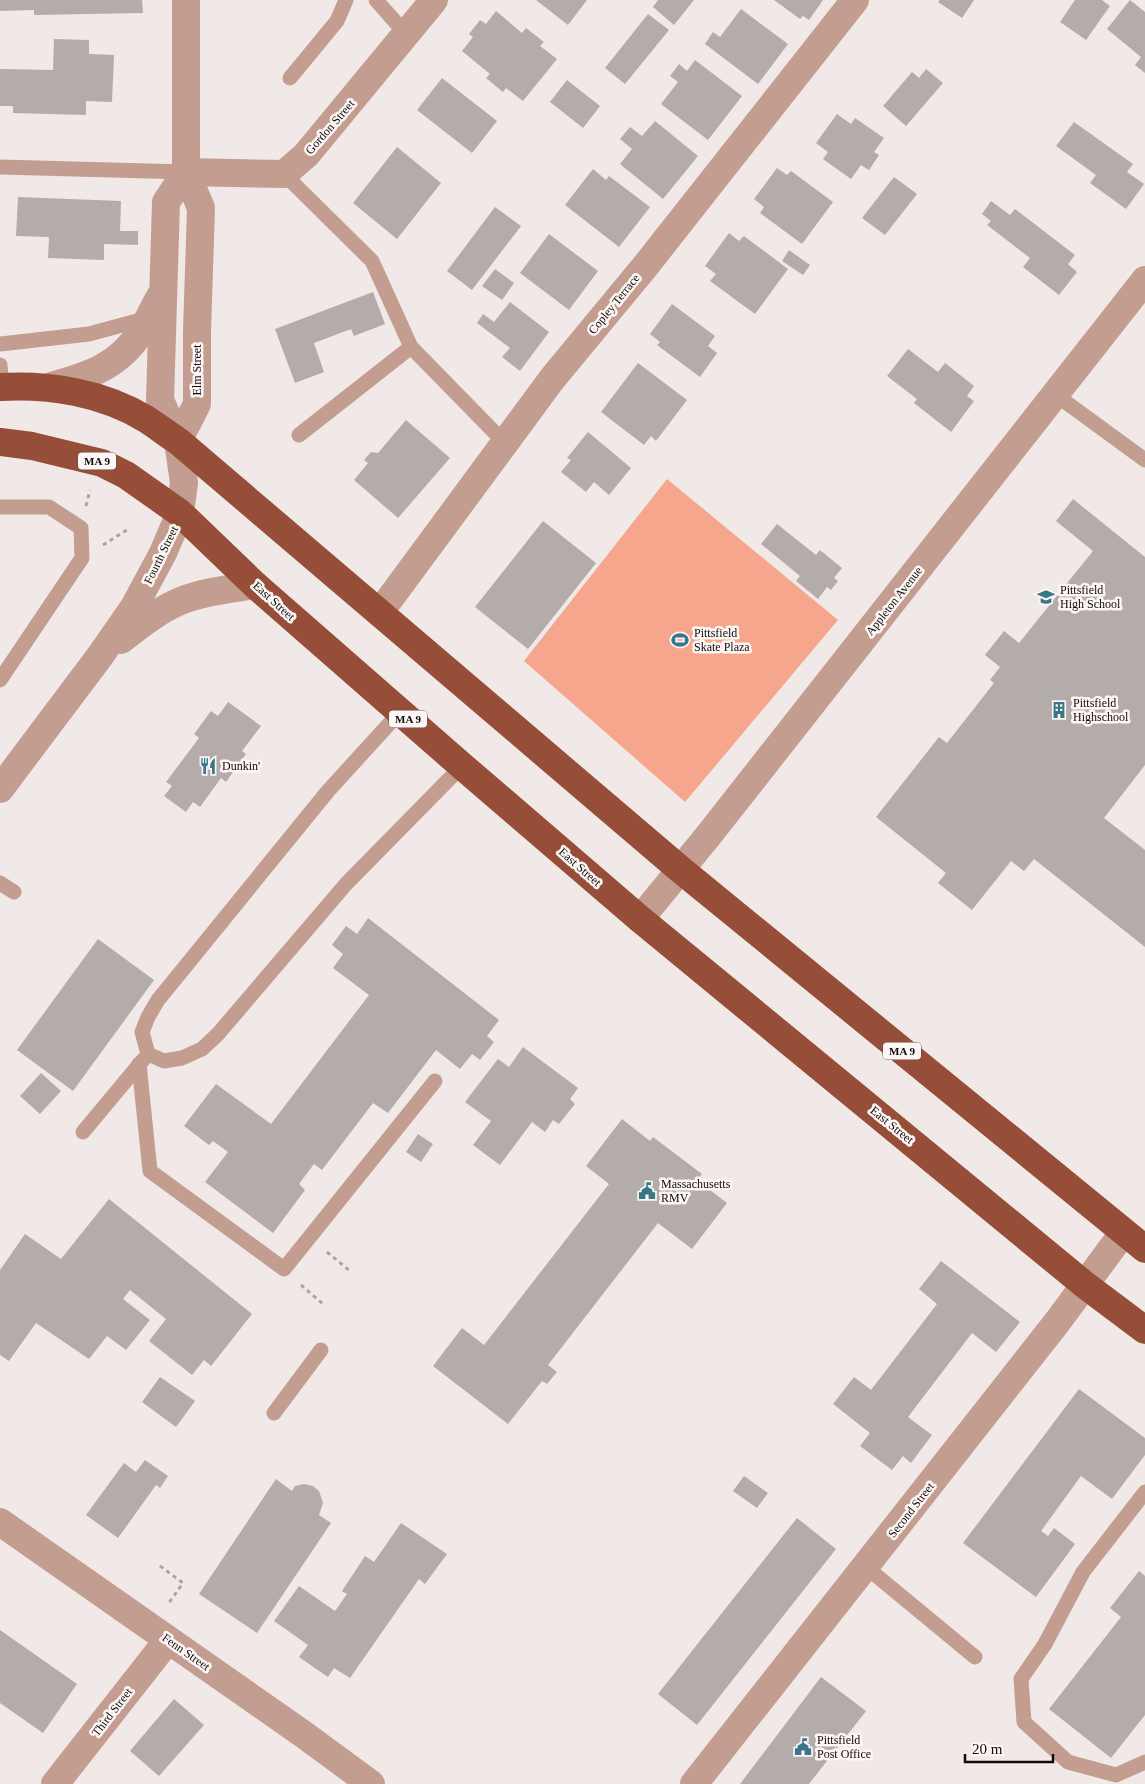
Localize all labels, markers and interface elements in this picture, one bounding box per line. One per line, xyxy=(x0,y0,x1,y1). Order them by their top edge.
street label: Gordon Street xyxy=(303,96,358,157)
street label: Copley Terrace xyxy=(586,271,642,337)
street label: Elm Street xyxy=(190,344,204,396)
road number: MA 9 xyxy=(78,452,116,470)
street label: Fourth Street xyxy=(141,523,181,586)
street label: Appleton Avenue xyxy=(863,564,925,638)
street label: East Street xyxy=(250,579,298,624)
place label: Pittsfield High School xyxy=(1060,583,1121,611)
school or university icon: Pittsfield High School xyxy=(1036,587,1056,607)
place label: Pittsfield Skate Plaza xyxy=(694,626,750,654)
sports icon: Pittsfield Skate Plaza xyxy=(670,630,690,650)
place label: Pittsfield Highschool xyxy=(1073,696,1129,724)
building icon: Pittsfield Highschool xyxy=(1049,700,1069,720)
road number: MA 9 xyxy=(389,711,427,728)
restaurant icon: Dunkin' xyxy=(198,756,218,776)
place label: Dunkin' xyxy=(222,759,260,773)
street label: East Street xyxy=(556,845,605,890)
road number: MA 9 xyxy=(883,1042,921,1060)
street label: East Street xyxy=(868,1103,917,1147)
place label: Massachusetts RMV xyxy=(661,1177,731,1205)
public building icon: Massachusetts RMV xyxy=(637,1181,657,1201)
street label: Second Street xyxy=(885,1479,937,1540)
street label: Fenn Street xyxy=(159,1630,213,1674)
street label: Third Street xyxy=(89,1684,136,1739)
scale bar xyxy=(965,1732,1052,1764)
place label: Pittsfield Post Office xyxy=(817,1733,871,1761)
public building icon: Pittsfield Post Office xyxy=(793,1737,813,1757)
text: 20 m xyxy=(972,1741,1003,1757)

